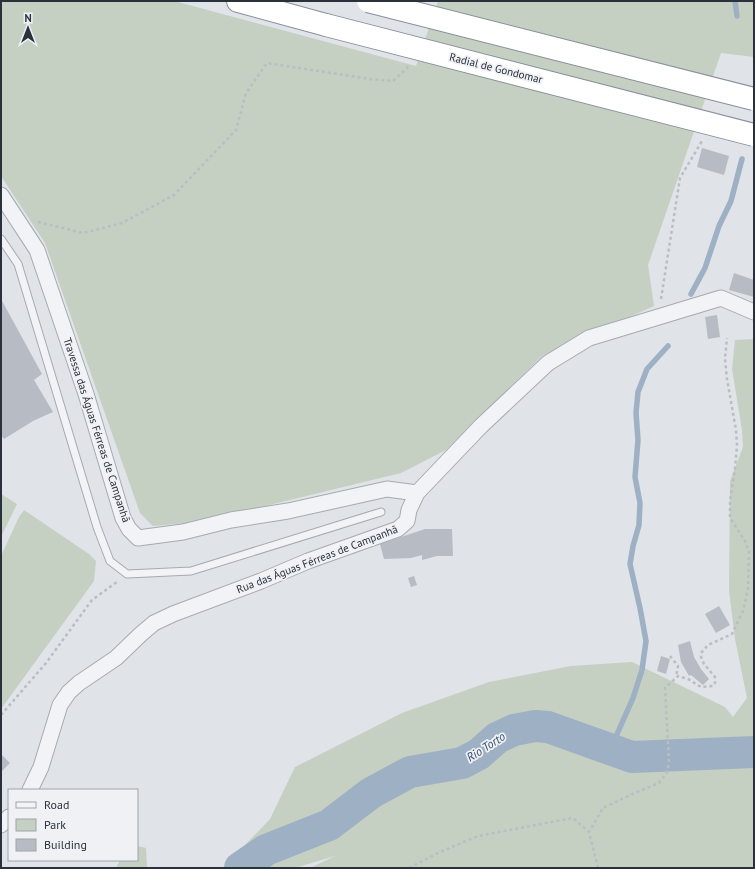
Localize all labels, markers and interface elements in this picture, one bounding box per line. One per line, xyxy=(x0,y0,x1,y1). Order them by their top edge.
north arrow xyxy=(8,8,48,48)
text: N xyxy=(24,11,32,25)
street label: Radial de Gondomar xyxy=(448,50,544,86)
street label: Travessa das Águas Férreas de Campanhã xyxy=(60,336,134,524)
street label: Rua das Águas Férreas de Campanhã xyxy=(234,522,400,596)
water label: Rio Torto xyxy=(464,729,508,765)
legend xyxy=(8,789,138,861)
text: Road xyxy=(44,797,69,812)
text: Park xyxy=(44,817,66,832)
text: Building xyxy=(44,837,87,852)

